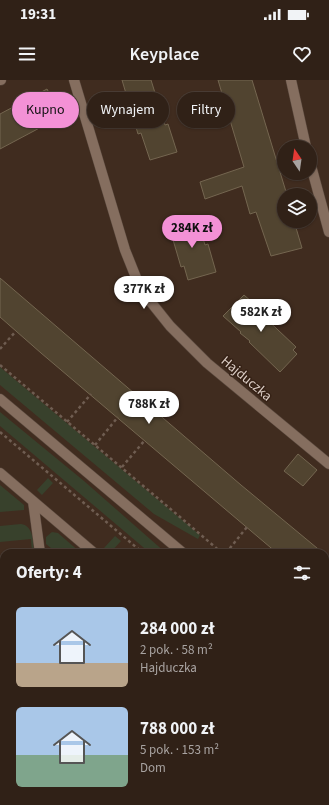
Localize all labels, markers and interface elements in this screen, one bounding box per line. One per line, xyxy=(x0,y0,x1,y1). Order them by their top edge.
text: 19:31 xyxy=(20,4,56,25)
text: Keyplace xyxy=(130,42,199,67)
icon: menu xyxy=(16,43,38,65)
icon: heart xyxy=(291,43,313,65)
chip: Kupno xyxy=(12,92,79,128)
chip: Wynajem xyxy=(87,92,169,128)
chip: Filtry xyxy=(177,92,235,128)
north arrow xyxy=(277,140,317,180)
map controls xyxy=(277,140,317,228)
button: layers xyxy=(277,188,317,228)
pin: 284K zł xyxy=(155,215,229,249)
text: 284K zł xyxy=(171,219,213,237)
pin: 377K zł xyxy=(107,276,181,310)
text: 377K zł xyxy=(123,280,165,298)
pin: 582K zł xyxy=(224,299,298,333)
text: 582K zł xyxy=(240,303,282,321)
street label: Hajduczka xyxy=(216,351,276,406)
pin: 788K zł xyxy=(112,391,186,425)
text: 788K zł xyxy=(128,395,170,413)
text: Oferty: 4 xyxy=(16,561,82,585)
icon: filters xyxy=(291,562,313,584)
text: 284 000 zł xyxy=(140,617,215,641)
icon: home xyxy=(48,623,96,671)
text: 2 pok. · 58 m² xyxy=(140,641,213,659)
text: Hajduczka xyxy=(140,659,197,677)
text: 788 000 zł xyxy=(140,717,215,741)
icon: home xyxy=(48,723,96,771)
text: 5 pok. · 153 m² xyxy=(140,741,219,759)
text: Dom xyxy=(140,759,166,777)

